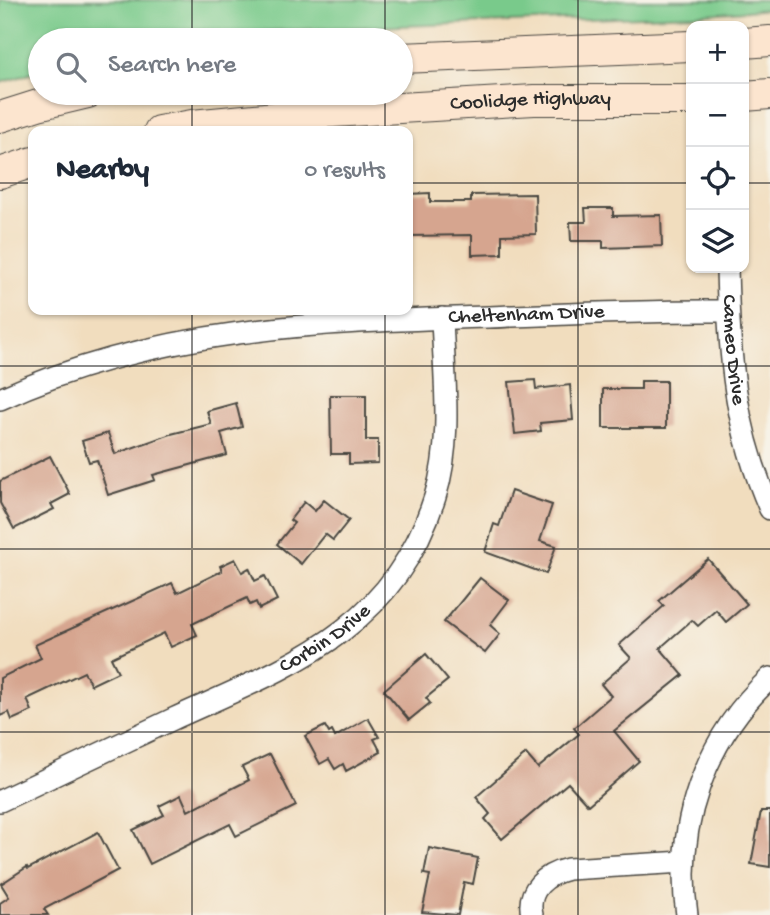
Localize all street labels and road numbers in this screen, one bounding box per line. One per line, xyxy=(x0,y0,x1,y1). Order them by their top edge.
street label: Coolidge Highway xyxy=(450,88,611,117)
street label: Cameo Drive xyxy=(715,294,751,408)
street label: Cheltenham Drive xyxy=(448,300,606,331)
street label: Corbin Drive xyxy=(276,598,378,680)

